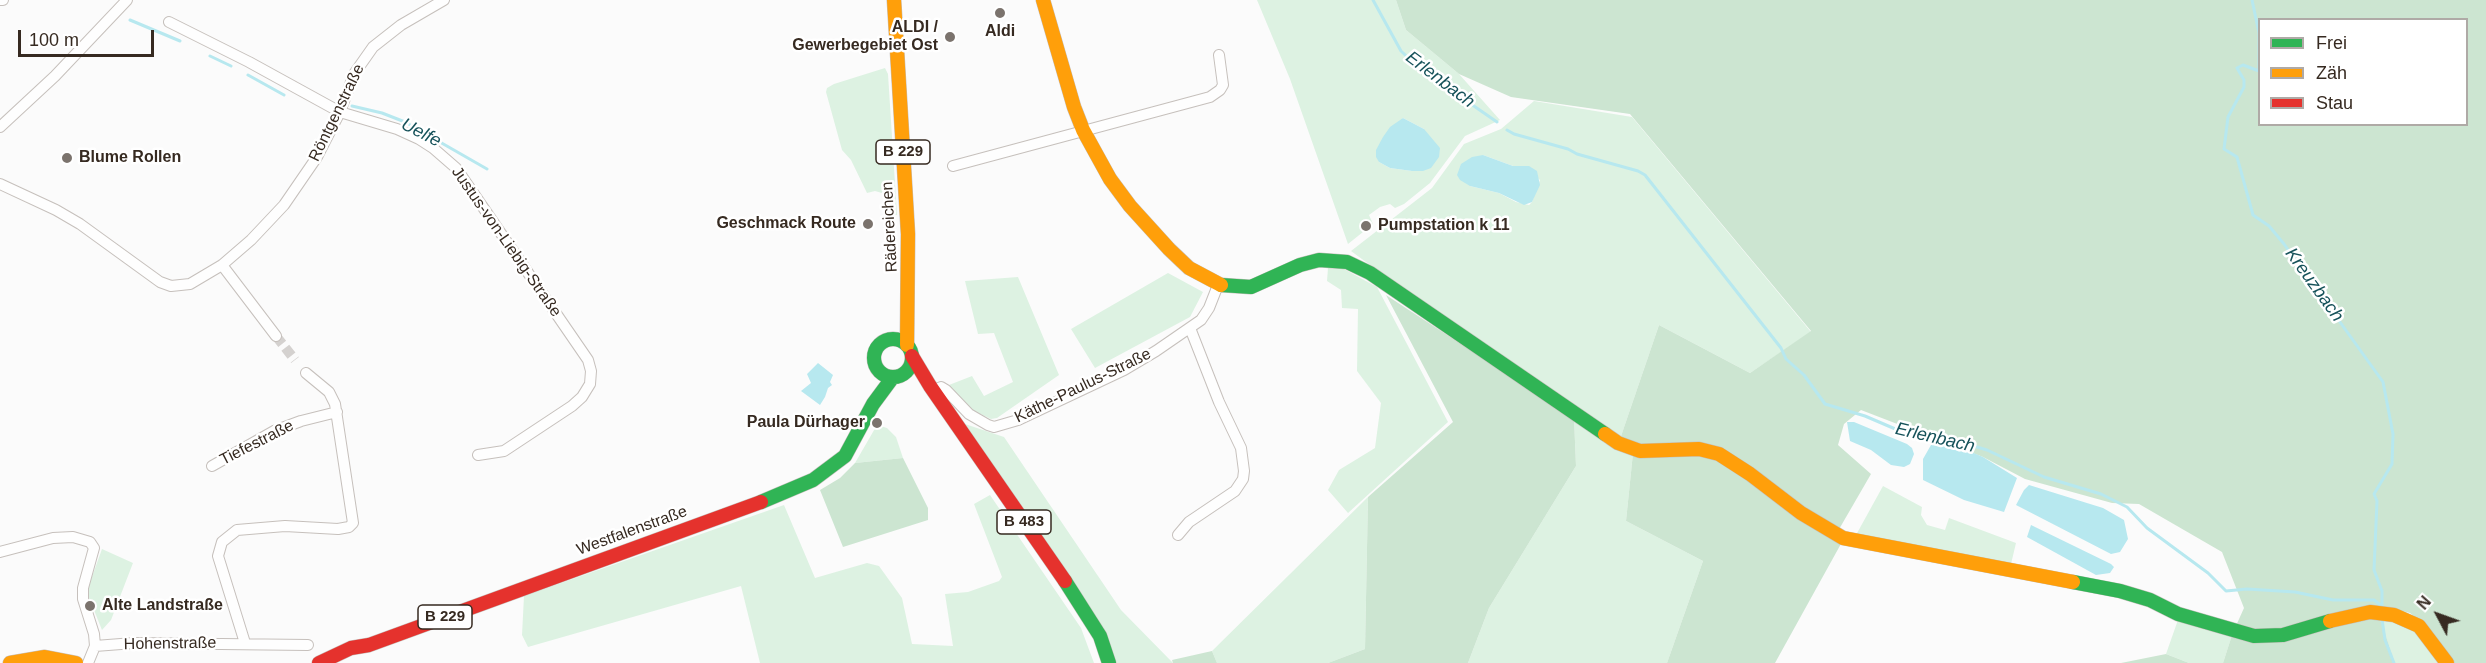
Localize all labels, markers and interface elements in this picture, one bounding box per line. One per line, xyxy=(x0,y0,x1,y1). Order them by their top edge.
marker: Aldi xyxy=(993,6,1007,20)
scale bar xyxy=(21,18,158,56)
place label: ALDI / Gewerbegebiet Ost xyxy=(792,18,938,56)
legend xyxy=(2258,18,2468,126)
place label: Aldi xyxy=(985,22,1015,42)
text: 100 m xyxy=(29,30,79,50)
marker: ALDI / Gewerbegebiet Ost xyxy=(943,30,957,44)
text: Frei xyxy=(2316,33,2347,53)
water label: Erlenbach xyxy=(1401,47,1479,113)
street label: Röntgenstraße xyxy=(305,61,369,165)
text: Zäh xyxy=(2316,63,2347,83)
text: Stau xyxy=(2316,93,2353,113)
water label: Uelfe xyxy=(397,114,445,152)
road number: B 229 xyxy=(876,140,930,164)
place label: Blume Rollen xyxy=(79,148,181,168)
marker: Blume Rollen xyxy=(60,151,74,165)
street label: Justus-von-Liebig-Straße xyxy=(447,163,565,321)
street label: Rädereichen xyxy=(878,181,902,273)
place label: Geschmack Route xyxy=(716,214,856,234)
place label: Pumpstation k 11 xyxy=(1378,216,1510,236)
marker: Geschmack Route xyxy=(861,217,875,231)
marker: Pumpstation k 11 xyxy=(1359,219,1373,233)
water label: Kreuzbach xyxy=(2280,244,2348,326)
street label: Käthe-Paulus-Straße xyxy=(1012,345,1154,427)
place label: Paula Dürhager xyxy=(747,413,865,433)
street label: Tiefestraße xyxy=(217,416,297,470)
marker: Paula Dürhager xyxy=(870,416,884,430)
water label: Erlenbach xyxy=(1893,418,1977,458)
street label: Westfalenstraße xyxy=(574,502,690,560)
road number: B 483 xyxy=(997,510,1051,534)
north arrow xyxy=(2408,585,2468,645)
text: N xyxy=(2414,593,2434,613)
place label: Alte Landstraße xyxy=(102,596,223,616)
marker: Alte Landstraße xyxy=(83,599,97,613)
road number: B 229 xyxy=(418,605,472,629)
street label: Hohenstraße xyxy=(124,634,216,654)

